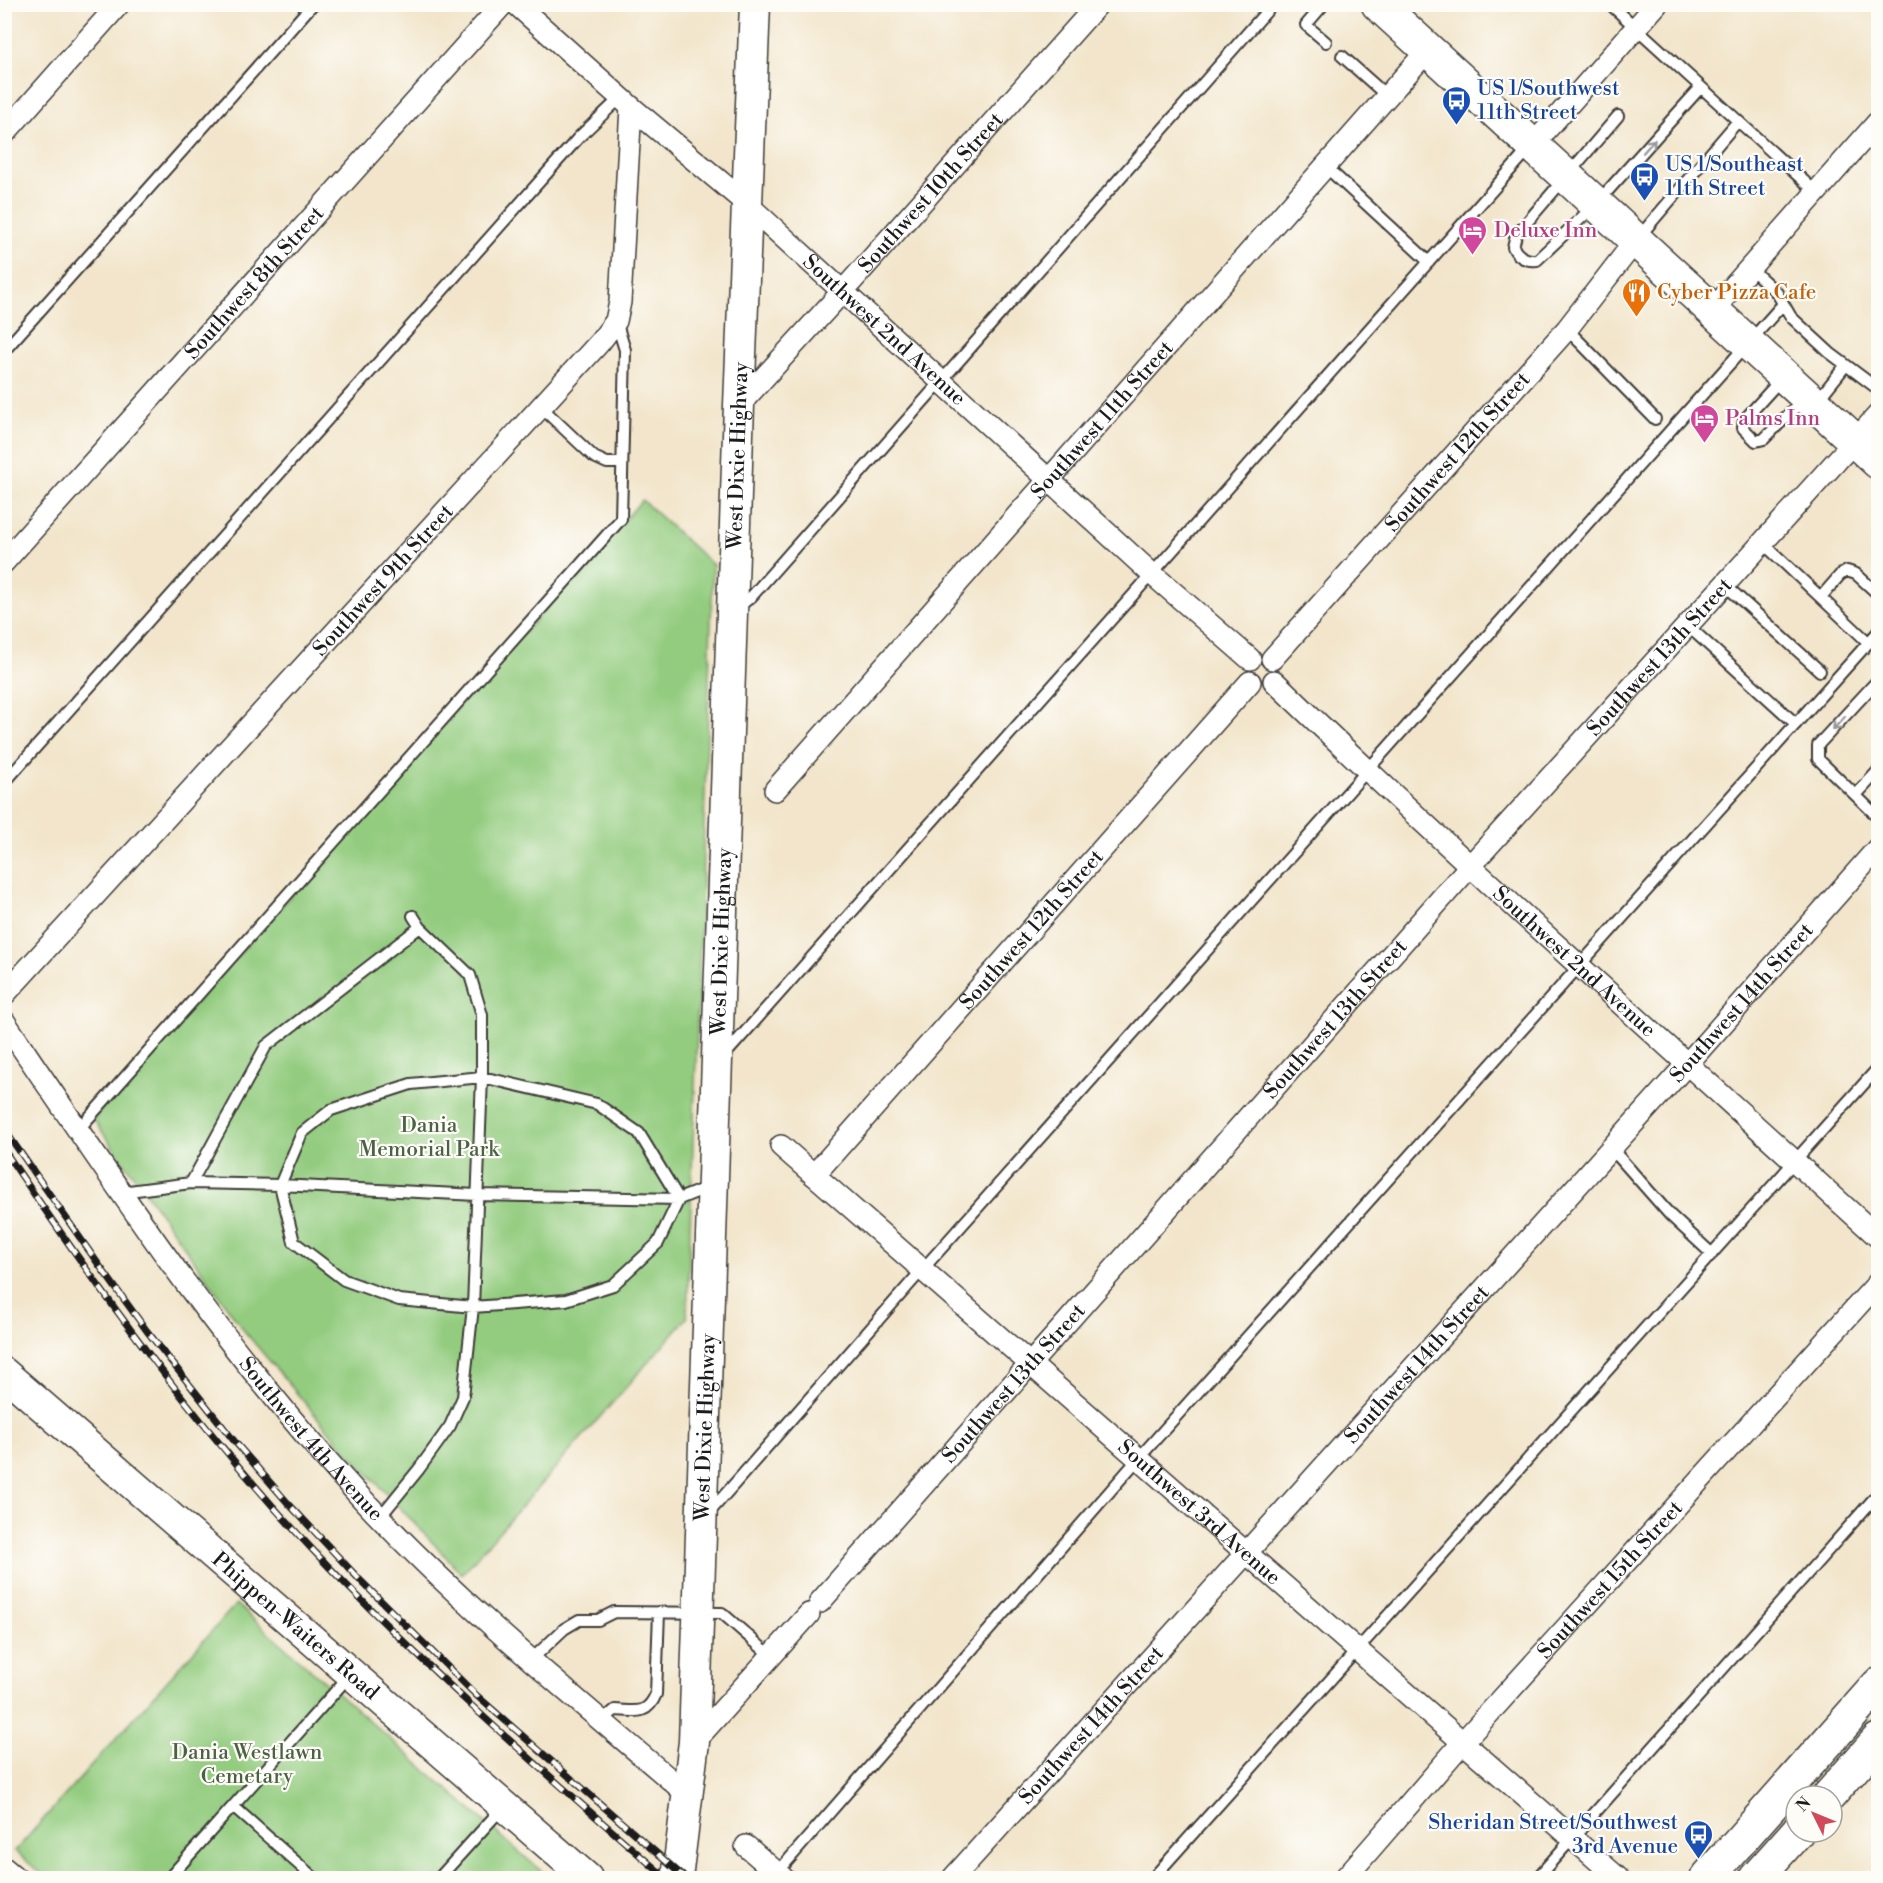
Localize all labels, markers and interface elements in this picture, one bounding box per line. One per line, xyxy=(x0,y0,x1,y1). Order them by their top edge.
place label: US 1/Southwest 11th Street xyxy=(1477,76,1620,126)
bus stop icon: US 1/Southwest 11th Street xyxy=(1440,84,1472,126)
street label: Southwest 10th Street xyxy=(853,107,1010,279)
one-way arrow xyxy=(1642,138,1656,153)
place label: US 1/Southeast 11th Street xyxy=(1665,152,1804,202)
bus stop icon: US 1/Southeast 11th Street xyxy=(1628,160,1660,202)
street label: Southwest 8th Street xyxy=(180,201,330,365)
hotel icon: Deluxe Inn xyxy=(1457,214,1489,256)
place label: Deluxe Inn xyxy=(1494,218,1598,244)
street label: Southwest 2nd Avenue xyxy=(797,249,971,412)
restaurant icon: Cyber Pizza Cafe xyxy=(1620,276,1652,318)
place label: Cyber Pizza Cafe xyxy=(1657,280,1816,306)
street label: Southwest 11th Street xyxy=(1026,335,1180,505)
street label: West Dixie Highway xyxy=(722,361,755,551)
street label: Southwest 12th Street xyxy=(1380,367,1536,538)
hotel icon: Palms Inn xyxy=(1688,402,1720,444)
place label: Palms Inn xyxy=(1725,406,1821,432)
street label: Southwest 9th Street xyxy=(308,499,460,662)
street label: Southwest 13th Street xyxy=(1582,573,1739,742)
one-way arrow xyxy=(1832,715,1846,730)
street label: Southwest 12th Street xyxy=(954,844,1110,1015)
street label: West Dixie Highway xyxy=(706,847,738,1037)
street label: Southwest 2nd Avenue xyxy=(1487,881,1661,1043)
street label: Southwest 14th Street xyxy=(1665,918,1820,1088)
street label: Southwest 13th Street xyxy=(1258,934,1413,1105)
park label: Dania Memorial Park xyxy=(359,1113,500,1163)
street label: Southwest 14th Street xyxy=(1339,1280,1496,1449)
street label: Southwest 13th Street xyxy=(937,1298,1092,1469)
street label: West Dixie Highway xyxy=(689,1332,722,1522)
street label: Southwest 4th Avenue xyxy=(233,1352,388,1527)
street label: Southwest 3rd Avenue xyxy=(1112,1434,1286,1591)
street label: Southwest 15th Street xyxy=(1532,1495,1689,1665)
street label: Phippen-Waiters Road xyxy=(206,1547,384,1706)
street label: Southwest 14th Street xyxy=(1014,1641,1170,1810)
park label: Dania Westlawn Cemetary xyxy=(172,1740,323,1790)
north arrow xyxy=(1784,1784,1844,1844)
text: N xyxy=(1792,1793,1816,1816)
place label: Sheridan Street/Southwest 3rd Avenue xyxy=(1428,1810,1679,1860)
bus stop icon: Sheridan Street/Southwest 3rd Avenue xyxy=(1683,1818,1715,1860)

